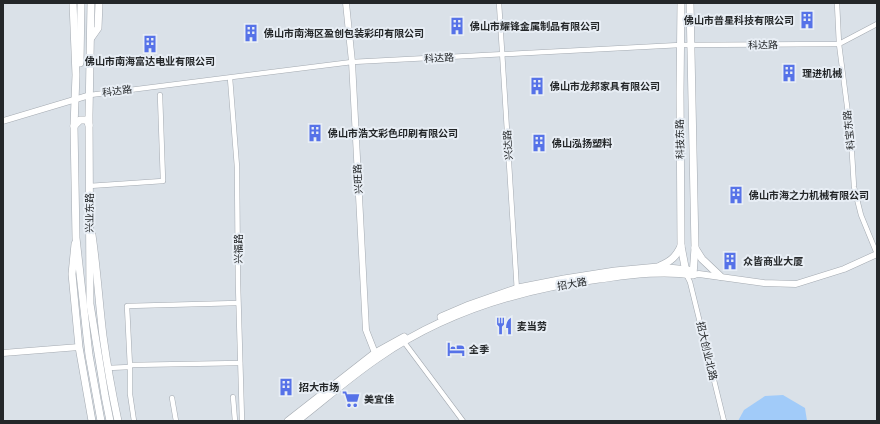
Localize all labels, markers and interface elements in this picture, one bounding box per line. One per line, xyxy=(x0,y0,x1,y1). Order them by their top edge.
building icon: 佛山市普星科技有限公司 xyxy=(797,10,817,30)
place label: 佛山市普星科技有限公司 xyxy=(683,15,794,26)
building icon: 佛山市耀锋金属制品有限公司 xyxy=(447,16,467,36)
place label: 佛山市耀锋金属制品有限公司 xyxy=(469,20,600,32)
building icon: 佛山市南海区盈创包装彩印有限公司 xyxy=(241,23,261,43)
place label: 佛山市南海区盈创包装彩印有限公司 xyxy=(263,28,424,39)
building icon: 佛山市南海富达电业有限公司 xyxy=(140,34,160,54)
street label: 科达路 xyxy=(748,39,778,51)
street label: 科达路 xyxy=(424,52,454,64)
place label: 佛山市南海富达电业有限公司 xyxy=(84,56,215,67)
building icon: 理进机械 xyxy=(779,63,799,83)
place label: 理进机械 xyxy=(802,68,842,79)
building icon: 佛山市龙邦家具有限公司 xyxy=(527,76,547,96)
place label: 佛山市龙邦家具有限公司 xyxy=(549,80,660,92)
street label: 科达路 xyxy=(101,84,133,98)
street label: 科宝东路 xyxy=(841,110,857,150)
street label: 科技东路 xyxy=(674,119,686,159)
building icon: 佛山市浩文彩色印刷有限公司 xyxy=(305,123,325,143)
place label: 佛山市浩文彩色印刷有限公司 xyxy=(327,127,458,139)
street label: 兴达路 xyxy=(501,130,515,160)
building icon: 佛山泓扬塑料 xyxy=(529,133,549,153)
place label: 佛山泓扬塑料 xyxy=(551,137,612,149)
street label: 兴旺路 xyxy=(352,164,364,194)
building icon: 佛山市海之力机械有限公司 xyxy=(726,185,746,205)
place label: 佛山市海之力机械有限公司 xyxy=(748,190,869,201)
street label: 兴业东路 xyxy=(84,193,95,233)
street label: 兴福路 xyxy=(233,234,244,264)
building icon: 众皆商业大厦 xyxy=(720,251,740,271)
place label: 众皆商业大厦 xyxy=(743,256,803,267)
street label: 招大路 xyxy=(556,276,588,292)
restaurant icon: 麦当劳 xyxy=(494,316,514,336)
place label: 麦当劳 xyxy=(517,321,547,332)
street label: 招大创业北路 xyxy=(695,321,719,381)
hotel icon: 全季 xyxy=(446,339,466,359)
place label: 全季 xyxy=(468,344,489,355)
building icon: 招大市场 xyxy=(276,377,296,397)
place label: 招大市场 xyxy=(298,382,339,393)
supermarket icon: 美宜佳 xyxy=(341,389,361,409)
place label: 美宜佳 xyxy=(364,394,394,405)

